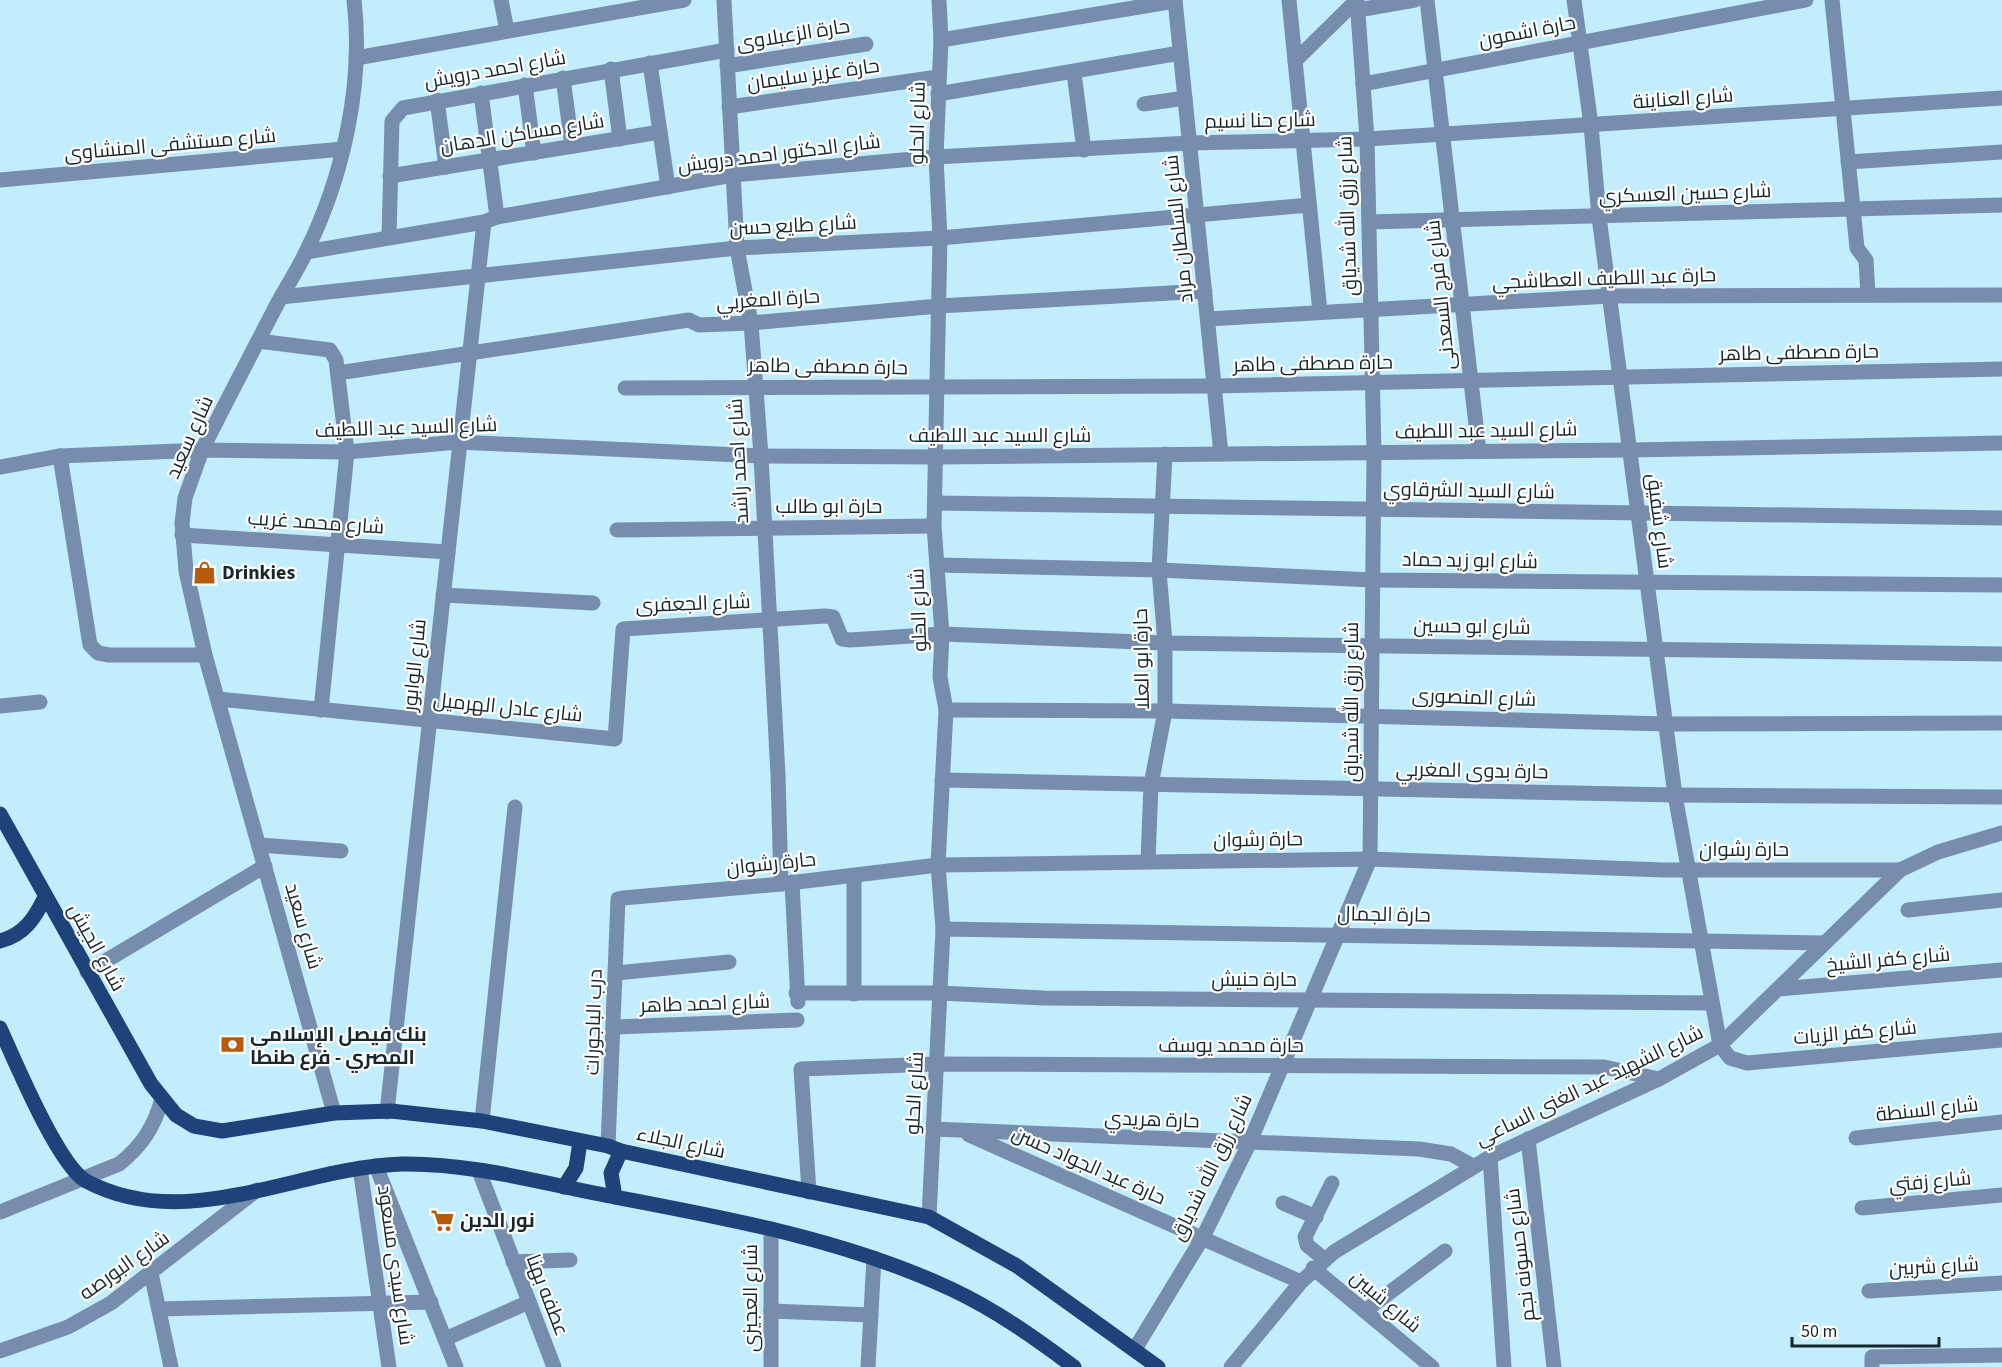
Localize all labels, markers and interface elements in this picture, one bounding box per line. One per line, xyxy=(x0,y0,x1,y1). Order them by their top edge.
street label: حارة اشمون xyxy=(1476,9,1578,55)
street label: حارة الزعبلاوى xyxy=(734,12,852,58)
street label: شارع احمد درويش xyxy=(422,44,568,96)
street label: حارة عزيز سليمان xyxy=(745,52,881,98)
street label: شارع الحلو xyxy=(903,81,933,165)
street label: شارع العناينة xyxy=(1632,82,1734,116)
street label: شارع حنا نسيم xyxy=(1204,106,1316,136)
street label: شارع مساكن الدهان xyxy=(438,107,606,161)
street label: شارع مستشفى المنشاوى xyxy=(63,122,277,168)
street label: شارع الدكتور احمد درويش xyxy=(676,128,882,180)
street label: شارع رزق الله شدياق xyxy=(1331,135,1365,297)
street label: شارع السلطان مراد xyxy=(1157,153,1201,304)
street label: شارع حسين العسكري xyxy=(1598,177,1772,212)
street label: شارع طايع حسن xyxy=(729,209,857,243)
street label: شارع فرج السعدنى xyxy=(1419,218,1463,371)
street label: حارة عبد اللطيف العطاشجي xyxy=(1492,261,1717,298)
street label: حارة المغربي xyxy=(715,282,821,319)
street label: حارة مصطفى طاهر xyxy=(1718,338,1879,368)
street label: حارة مصطفى طاهر xyxy=(1232,349,1393,379)
street label: حارة مصطفى طاهر xyxy=(747,352,908,382)
street label: شارع سعيد xyxy=(159,391,221,484)
street label: شارع احمد راشد xyxy=(722,398,756,524)
street label: شارع السيد عبد اللطيف xyxy=(314,411,498,445)
street label: شارع السيد عبد اللطيف xyxy=(1394,415,1578,447)
street label: شارع السيد عبد اللطيف xyxy=(909,422,1091,450)
street label: شارع شفيق xyxy=(1639,472,1679,570)
street label: شارع السيد الشرقاوي xyxy=(1383,476,1555,507)
street label: حارة ابو طالب xyxy=(776,493,882,521)
street label: شارع محمد غريب xyxy=(247,504,385,542)
street label: شارع ابو زيد حماد xyxy=(1402,546,1538,576)
shop icon: Drinkies xyxy=(191,559,217,585)
place label: Drinkies xyxy=(222,559,295,587)
street label: شارع الحلو xyxy=(904,568,934,652)
street label: شارع الجعفرى xyxy=(635,588,751,620)
street label: حارة ابو العلا xyxy=(1127,608,1157,710)
street label: شارع ابو حسين xyxy=(1413,612,1531,642)
street label: شارع الوابور xyxy=(396,618,434,714)
street label: شارع رزق الله شدياق xyxy=(1338,622,1366,782)
street label: شارع المنصورى xyxy=(1411,682,1537,714)
street label: شارع عادل الهرميل xyxy=(432,686,584,730)
street label: حارة بدوى المغربي xyxy=(1395,756,1549,787)
street label: حارة رشوان xyxy=(1213,825,1303,855)
street label: حارة رشوان xyxy=(1699,836,1789,864)
street label: حارة رشوان xyxy=(725,845,817,883)
street label: شارع سعيد xyxy=(277,880,329,973)
street label: شارع الجيش xyxy=(60,898,132,996)
street label: حارة الجمال xyxy=(1337,900,1431,930)
street label: شارع كفر الشيخ xyxy=(1825,941,1951,979)
street label: حارة حنيش xyxy=(1211,966,1297,994)
street label: درب الباجورات xyxy=(578,968,610,1076)
street label: شارع احمد طاهر xyxy=(639,988,771,1020)
street label: شارع كفر الزيات xyxy=(1792,1014,1918,1052)
street label: شارع الشهيد عبد الغنى الساعي xyxy=(1471,1018,1709,1154)
place label: بنك فيصل الإسلامي المصري - فرع طنطا xyxy=(250,1021,427,1073)
bank icon: بنك فيصل الإسلامي المصري - فرع طنطا xyxy=(219,1032,245,1058)
street label: حارة محمد يوسف xyxy=(1158,1032,1304,1060)
street label: شارع الحلو xyxy=(899,1051,931,1135)
street label: شارع رزق الله شدياق xyxy=(1164,1089,1260,1246)
street label: شارع السنطة xyxy=(1874,1091,1980,1129)
street label: حارة هريدي xyxy=(1104,1104,1200,1137)
street label: حارة عبد الجواد حسن xyxy=(1007,1119,1170,1212)
street label: شارع الجلاء xyxy=(634,1120,728,1166)
street label: شارع زفتي xyxy=(1888,1164,1972,1201)
street label: شارع سيدى مسعود xyxy=(370,1183,420,1347)
street label: شارع حسونه نجم xyxy=(1499,1187,1543,1323)
supermarket icon: نور الدين xyxy=(429,1207,455,1233)
place label: نور الدين xyxy=(460,1207,535,1235)
street label: شارع البورصه xyxy=(74,1224,175,1307)
street label: شارع العجيزى xyxy=(737,1244,765,1352)
street label: عطفه بهنا xyxy=(519,1250,575,1340)
street label: شارع شربين xyxy=(1888,1251,1980,1283)
street label: شارع شبين xyxy=(1344,1264,1427,1340)
scale bar xyxy=(1792,1310,1939,1348)
text: 50 m xyxy=(1801,1319,1837,1344)

